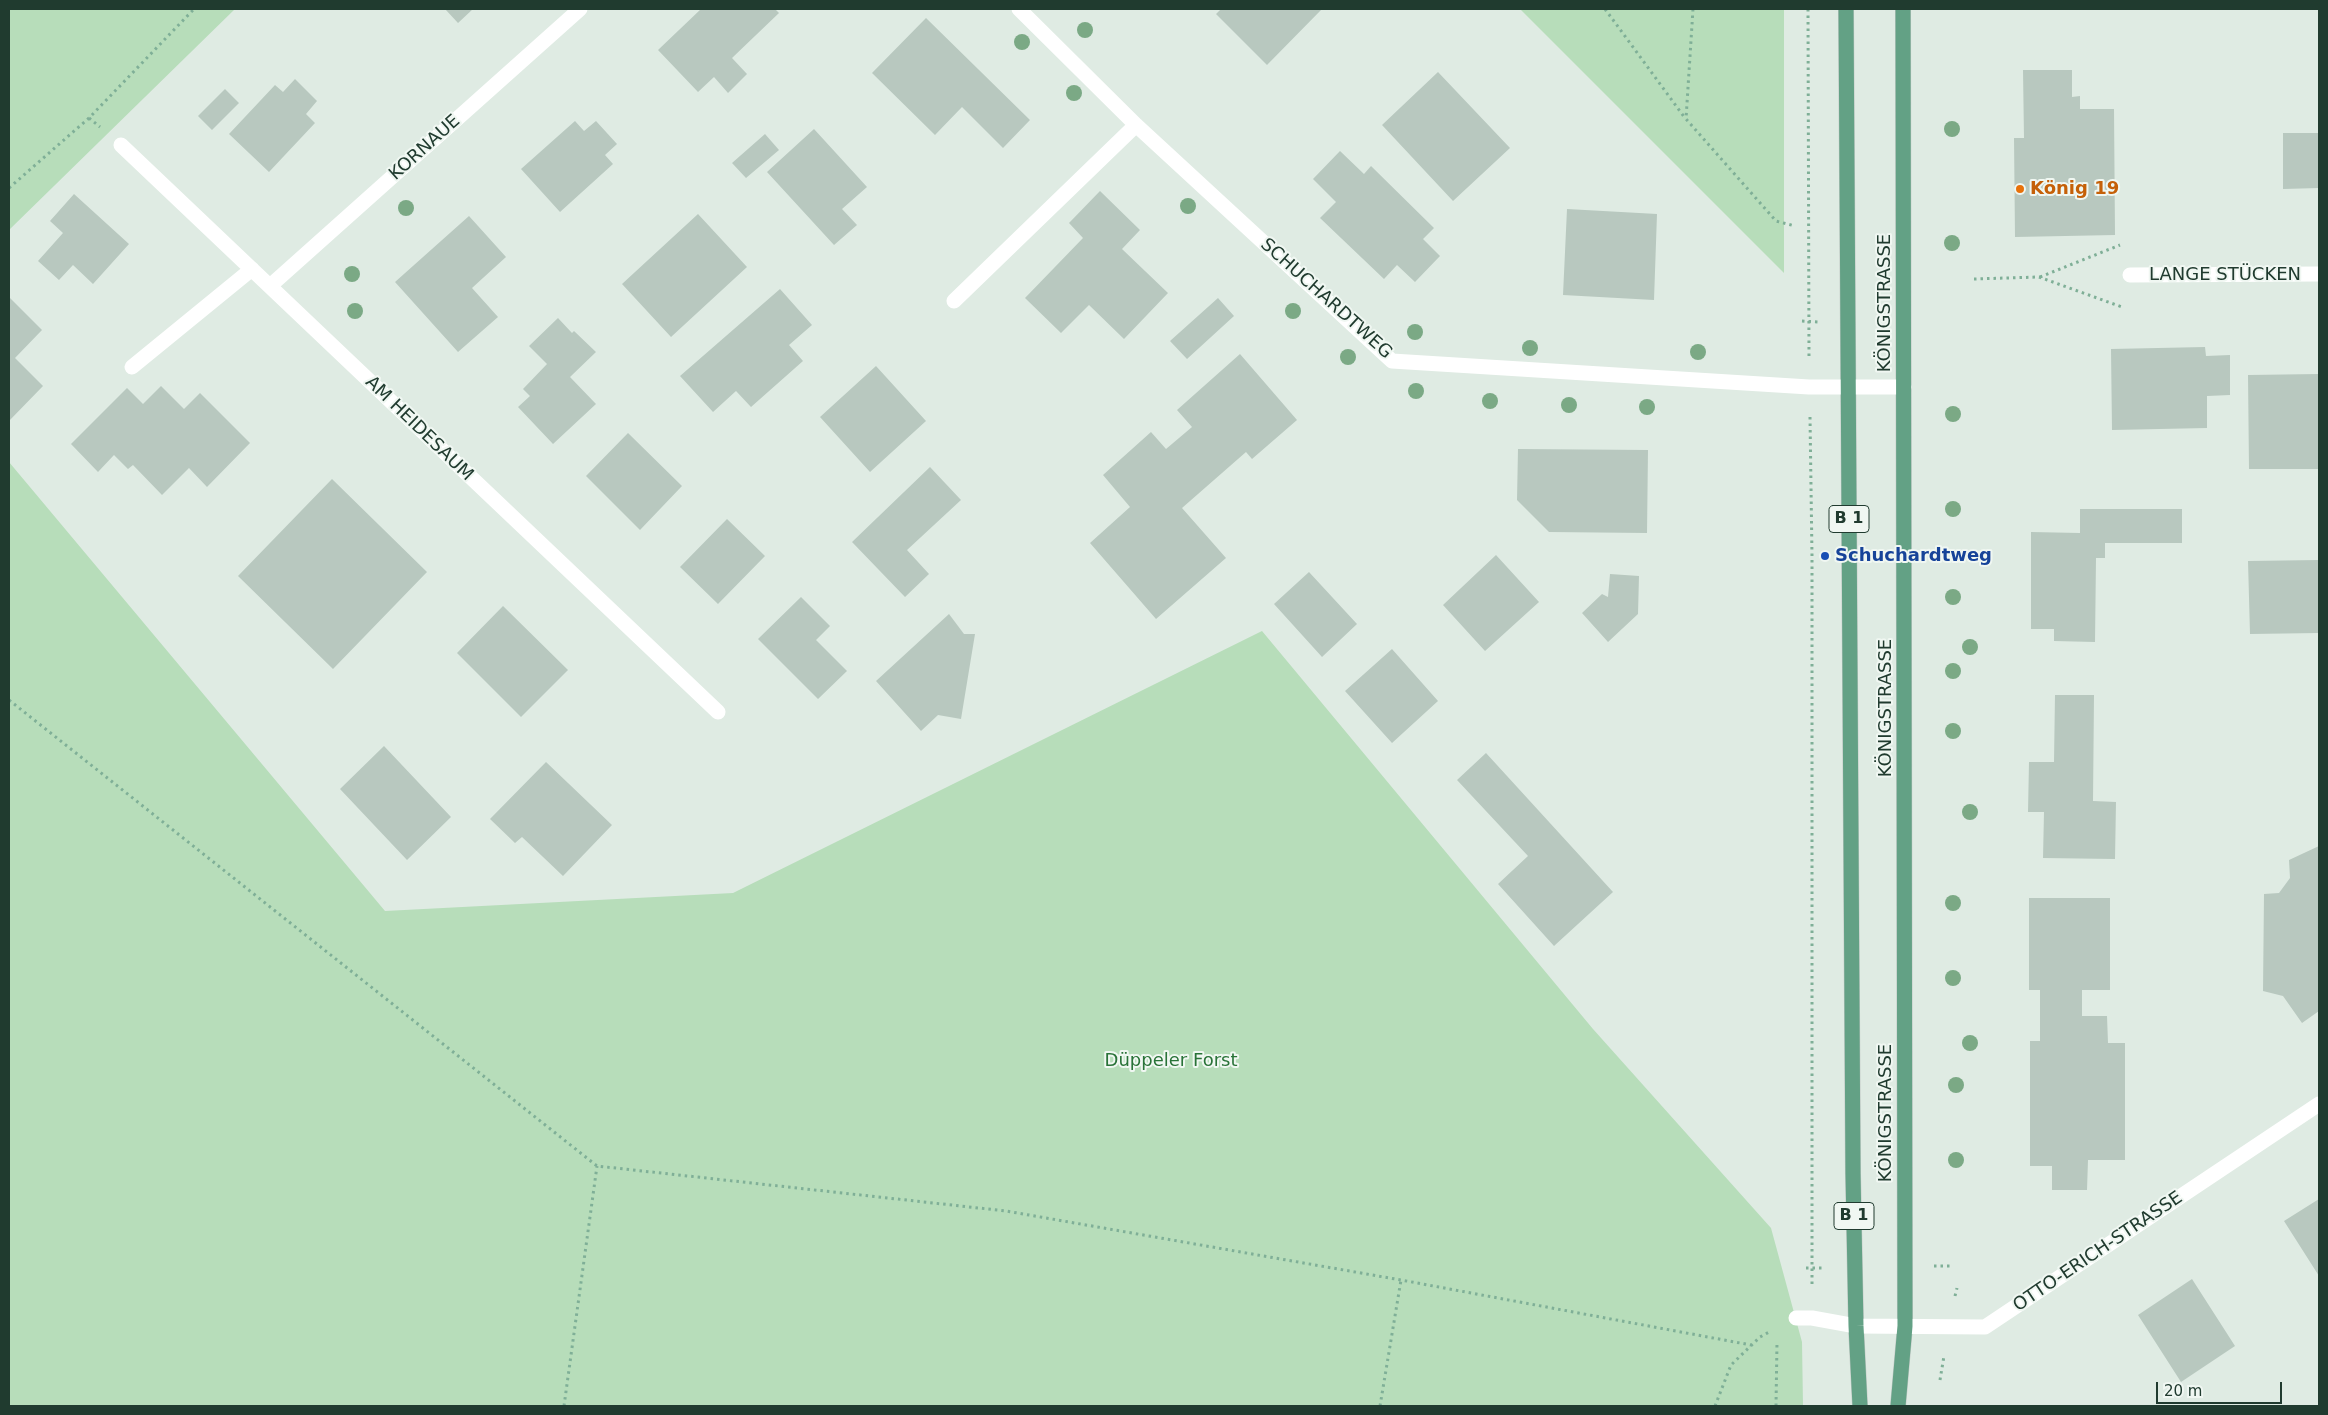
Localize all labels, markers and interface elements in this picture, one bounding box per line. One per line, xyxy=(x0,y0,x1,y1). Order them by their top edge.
street label: KORNAUE xyxy=(385,111,465,185)
place label: König 19 xyxy=(2030,178,2119,200)
marker: König 19 xyxy=(2014,183,2026,195)
street label: SCHUCHARDTWEG xyxy=(1256,234,1396,364)
street label: KÖNIGSTRASSE xyxy=(1874,234,1896,372)
street label: LANGE STÜCKEN xyxy=(2149,264,2301,286)
street label: AM HEIDESAUM xyxy=(360,372,478,486)
road number: B 1 xyxy=(1829,506,1869,532)
place label: Schuchardtweg xyxy=(1835,545,1992,567)
marker: Schuchardtweg xyxy=(1819,550,1831,562)
street label: KÖNIGSTRASSE xyxy=(1875,639,1897,777)
street label: KÖNIGSTRASSE xyxy=(1875,1044,1897,1182)
park label: Düppeler Forst xyxy=(1105,1050,1237,1072)
street label: OTTO-ERICH-STRASSE xyxy=(2009,1187,2187,1317)
road number: B 1 xyxy=(1834,1202,1874,1230)
scale bar xyxy=(2158,1372,2284,1404)
text: 20 m xyxy=(2164,1382,2202,1400)

